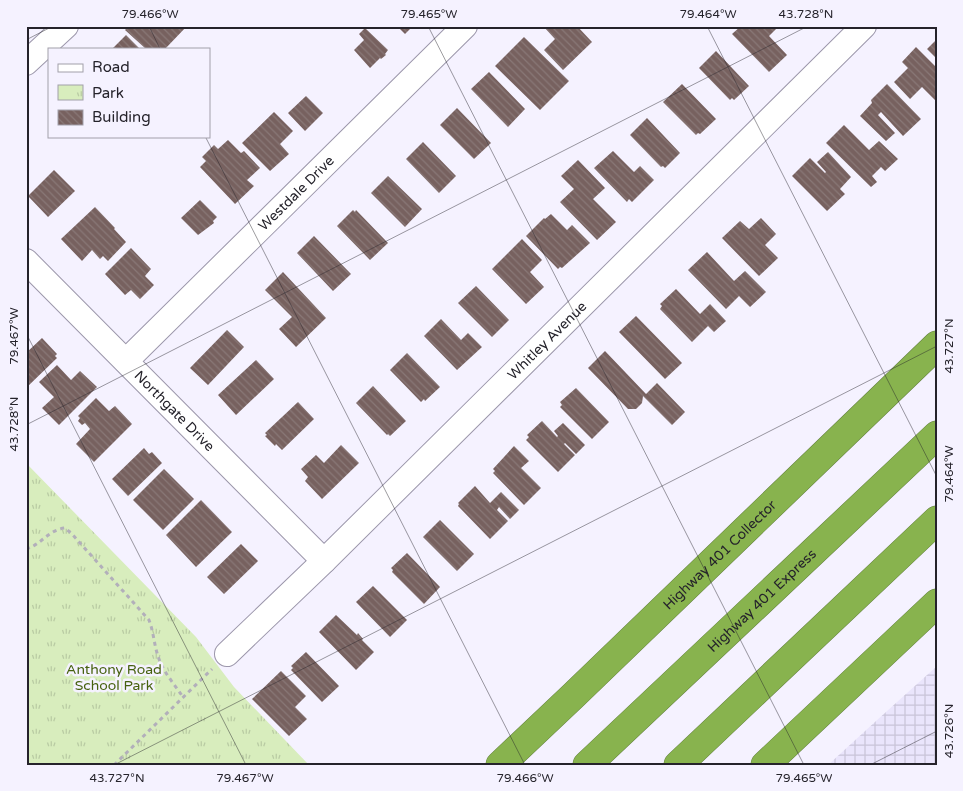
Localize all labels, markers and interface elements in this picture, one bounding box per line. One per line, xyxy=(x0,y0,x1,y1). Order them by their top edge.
text: 79.466°W xyxy=(121,7,179,21)
text: 79.465°W xyxy=(401,7,458,21)
text: 79.464°W xyxy=(679,7,737,21)
text: 43.728°N xyxy=(779,7,833,21)
legend xyxy=(48,48,210,138)
text: Road xyxy=(92,58,130,76)
text: Park xyxy=(92,84,124,102)
text: Building xyxy=(92,108,151,126)
street label: Westdale Drive xyxy=(255,152,338,234)
street label: Whitley Avenue xyxy=(504,298,590,383)
text: 79.467°W xyxy=(7,307,21,365)
text: 43.727°N xyxy=(942,318,956,374)
street label: Northgate Drive xyxy=(131,367,218,455)
text: 43.728°N xyxy=(7,397,21,451)
text: 79.464°W xyxy=(942,445,956,503)
street label: Highway 401 Collector xyxy=(660,496,780,613)
street label: Highway 401 Express xyxy=(704,545,820,656)
park label: Anthony Road School Park xyxy=(66,661,162,694)
text: 43.726°N xyxy=(942,704,956,758)
text: 43.727°N xyxy=(89,771,145,785)
text: 79.467°W xyxy=(216,771,274,785)
text: 79.466°W xyxy=(496,771,554,785)
text: 79.465°W xyxy=(776,771,833,785)

